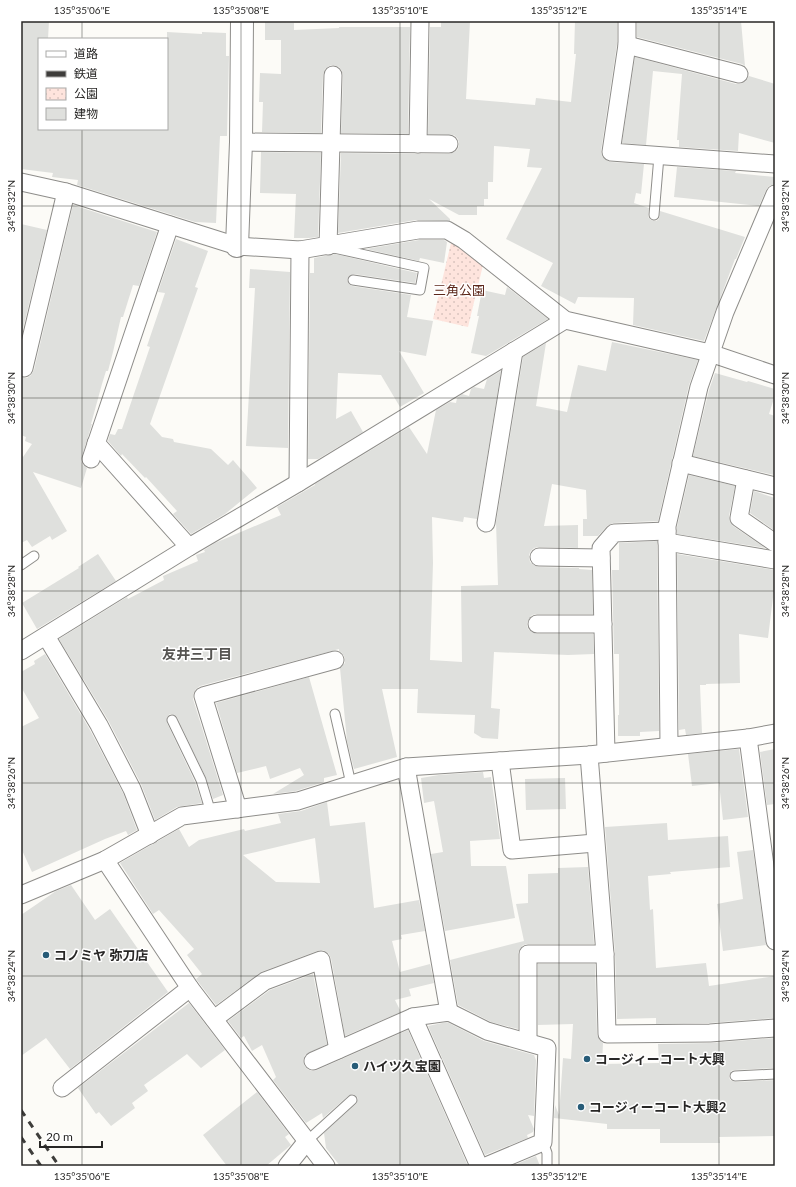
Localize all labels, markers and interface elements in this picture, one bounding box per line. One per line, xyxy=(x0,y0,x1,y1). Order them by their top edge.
text: 135°35'06"E xyxy=(54,4,110,16)
text: 135°35'08"E xyxy=(213,4,269,16)
text: 135°35'10"E xyxy=(372,4,428,16)
text: 135°35'12"E xyxy=(531,4,587,16)
text: 135°35'14"E xyxy=(691,4,747,16)
legend xyxy=(38,38,168,130)
text: 道路 xyxy=(74,46,98,61)
text: 鉄道 xyxy=(74,66,98,81)
text: 公園 xyxy=(74,86,98,101)
text: 建物 xyxy=(74,106,98,121)
text: 34°38'32"N xyxy=(5,180,17,232)
text: 34°38'32"N xyxy=(779,180,791,232)
park label: 三角公園 xyxy=(433,282,485,298)
text: 34°38'30"N xyxy=(5,372,17,424)
text: 34°38'30"N xyxy=(779,372,791,424)
text: 34°38'28"N xyxy=(5,565,17,617)
text: 34°38'28"N xyxy=(779,565,791,617)
district label: 友井三丁目 xyxy=(162,645,232,662)
text: 34°38'26"N xyxy=(5,757,17,809)
text: 34°38'26"N xyxy=(779,757,791,809)
place label: コノミヤ 弥刀店 xyxy=(54,947,148,963)
text: 34°38'24"N xyxy=(5,950,17,1002)
marker: コノミヤ 弥刀店 xyxy=(41,950,51,960)
text: 34°38'24"N xyxy=(779,950,791,1002)
place label: コージィーコート大興 xyxy=(595,1051,725,1067)
marker: コージィーコート大興 xyxy=(582,1054,592,1064)
place label: ハイツ久宝園 xyxy=(363,1058,441,1074)
marker: ハイツ久宝園 xyxy=(350,1061,360,1071)
place label: コージィーコート大興2 xyxy=(589,1099,726,1115)
marker: コージィーコート大興2 xyxy=(576,1102,586,1112)
scale bar xyxy=(40,1123,102,1149)
text: 20 m xyxy=(46,1129,73,1144)
text: 135°35'06"E xyxy=(54,1170,110,1182)
text: 135°35'08"E xyxy=(213,1170,269,1182)
text: 135°35'10"E xyxy=(372,1170,428,1182)
text: 135°35'12"E xyxy=(531,1170,587,1182)
text: 135°35'14"E xyxy=(691,1170,747,1182)

